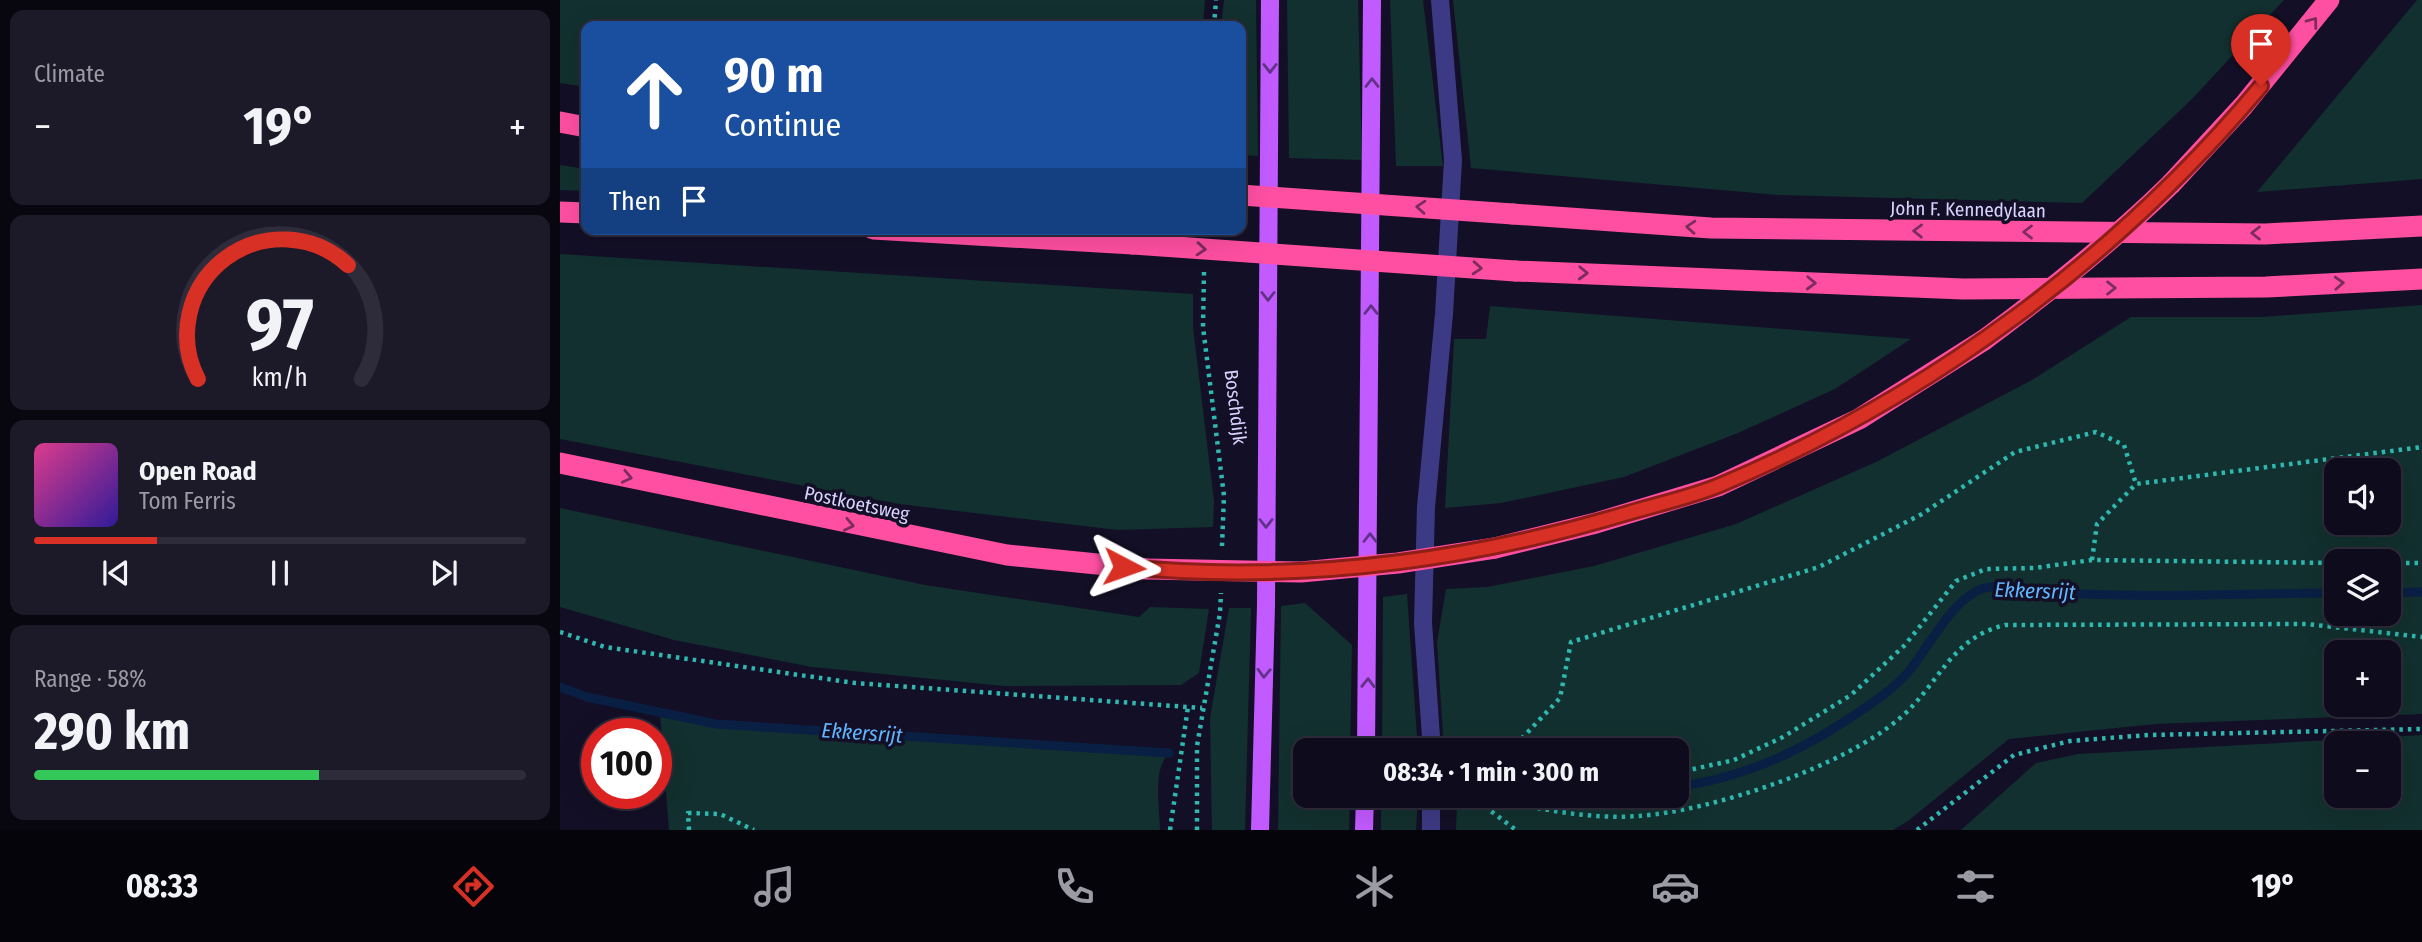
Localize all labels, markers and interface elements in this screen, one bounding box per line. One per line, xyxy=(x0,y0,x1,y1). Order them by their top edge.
pin xyxy=(2231,14,2291,86)
one-way arrow xyxy=(2305,18,2317,30)
icon: arrive xyxy=(2242,25,2280,63)
text: 90 m xyxy=(724,46,824,105)
icon: ahead xyxy=(609,49,700,140)
text: Climate xyxy=(34,60,105,88)
one-way arrow xyxy=(1262,63,1278,74)
one-way arrow xyxy=(1364,77,1379,88)
text: 19° xyxy=(243,95,317,158)
text: − xyxy=(34,104,51,150)
text: + xyxy=(509,104,526,150)
text: Continue xyxy=(724,106,841,144)
icon: arrive xyxy=(675,182,713,220)
text: Then xyxy=(609,186,661,217)
street label: John F. Kennedylaan xyxy=(1890,197,2046,222)
one-way arrow xyxy=(1415,200,1426,215)
one-way arrow xyxy=(1685,220,1696,235)
one-way arrow xyxy=(1913,223,1923,239)
one-way arrow xyxy=(2023,224,2033,240)
one-way arrow xyxy=(2250,225,2261,241)
one-way arrow xyxy=(1196,241,1207,256)
one-way arrow xyxy=(1472,260,1483,275)
one-way arrow xyxy=(1578,266,1589,281)
one-way arrow xyxy=(1805,275,1816,290)
one-way arrow xyxy=(2334,276,2345,291)
one-way arrow xyxy=(2107,280,2117,296)
text: 97 xyxy=(246,281,314,368)
one-way arrow xyxy=(1260,291,1276,301)
one-way arrow xyxy=(1363,304,1379,315)
text: km/h xyxy=(252,362,308,392)
street label: Boschdijk xyxy=(1220,368,1252,446)
text: Open Road xyxy=(139,456,257,487)
map controls xyxy=(2324,458,2401,808)
button: sound xyxy=(2324,458,2401,535)
one-way arrow xyxy=(621,468,633,483)
street label: Postkoetsweg xyxy=(802,481,912,526)
text: Tom Ferris xyxy=(139,487,236,515)
one-way arrow xyxy=(843,516,855,531)
one-way arrow xyxy=(1258,518,1274,529)
position arrow xyxy=(1087,530,1161,604)
one-way arrow xyxy=(1362,532,1378,542)
button: layers xyxy=(2324,549,2401,626)
icon: previous xyxy=(97,554,135,592)
icon: pause xyxy=(261,554,299,592)
icon: next xyxy=(425,554,463,592)
water label: Ekkersrijt xyxy=(1994,577,2076,605)
button: + xyxy=(2324,640,2401,717)
text: Range · 58% xyxy=(34,665,146,693)
one-way arrow xyxy=(1256,668,1271,679)
one-way arrow xyxy=(1360,677,1375,688)
text: 290 km xyxy=(34,700,190,763)
water label: Ekkersrijt xyxy=(821,717,904,749)
speed limit sign: 100 xyxy=(581,718,672,809)
button: − xyxy=(2324,731,2401,808)
text: 08:34 · 1 min · 300 m xyxy=(1383,757,1599,788)
icon: directions xyxy=(449,862,498,911)
icon: music xyxy=(750,862,799,911)
icon: phone xyxy=(1050,862,1099,911)
icon: climate xyxy=(1350,862,1399,911)
icon: car xyxy=(1651,862,1700,911)
icon: filters xyxy=(1951,862,2000,911)
text: 08:33 xyxy=(126,867,198,905)
text: 19° xyxy=(2251,867,2296,905)

